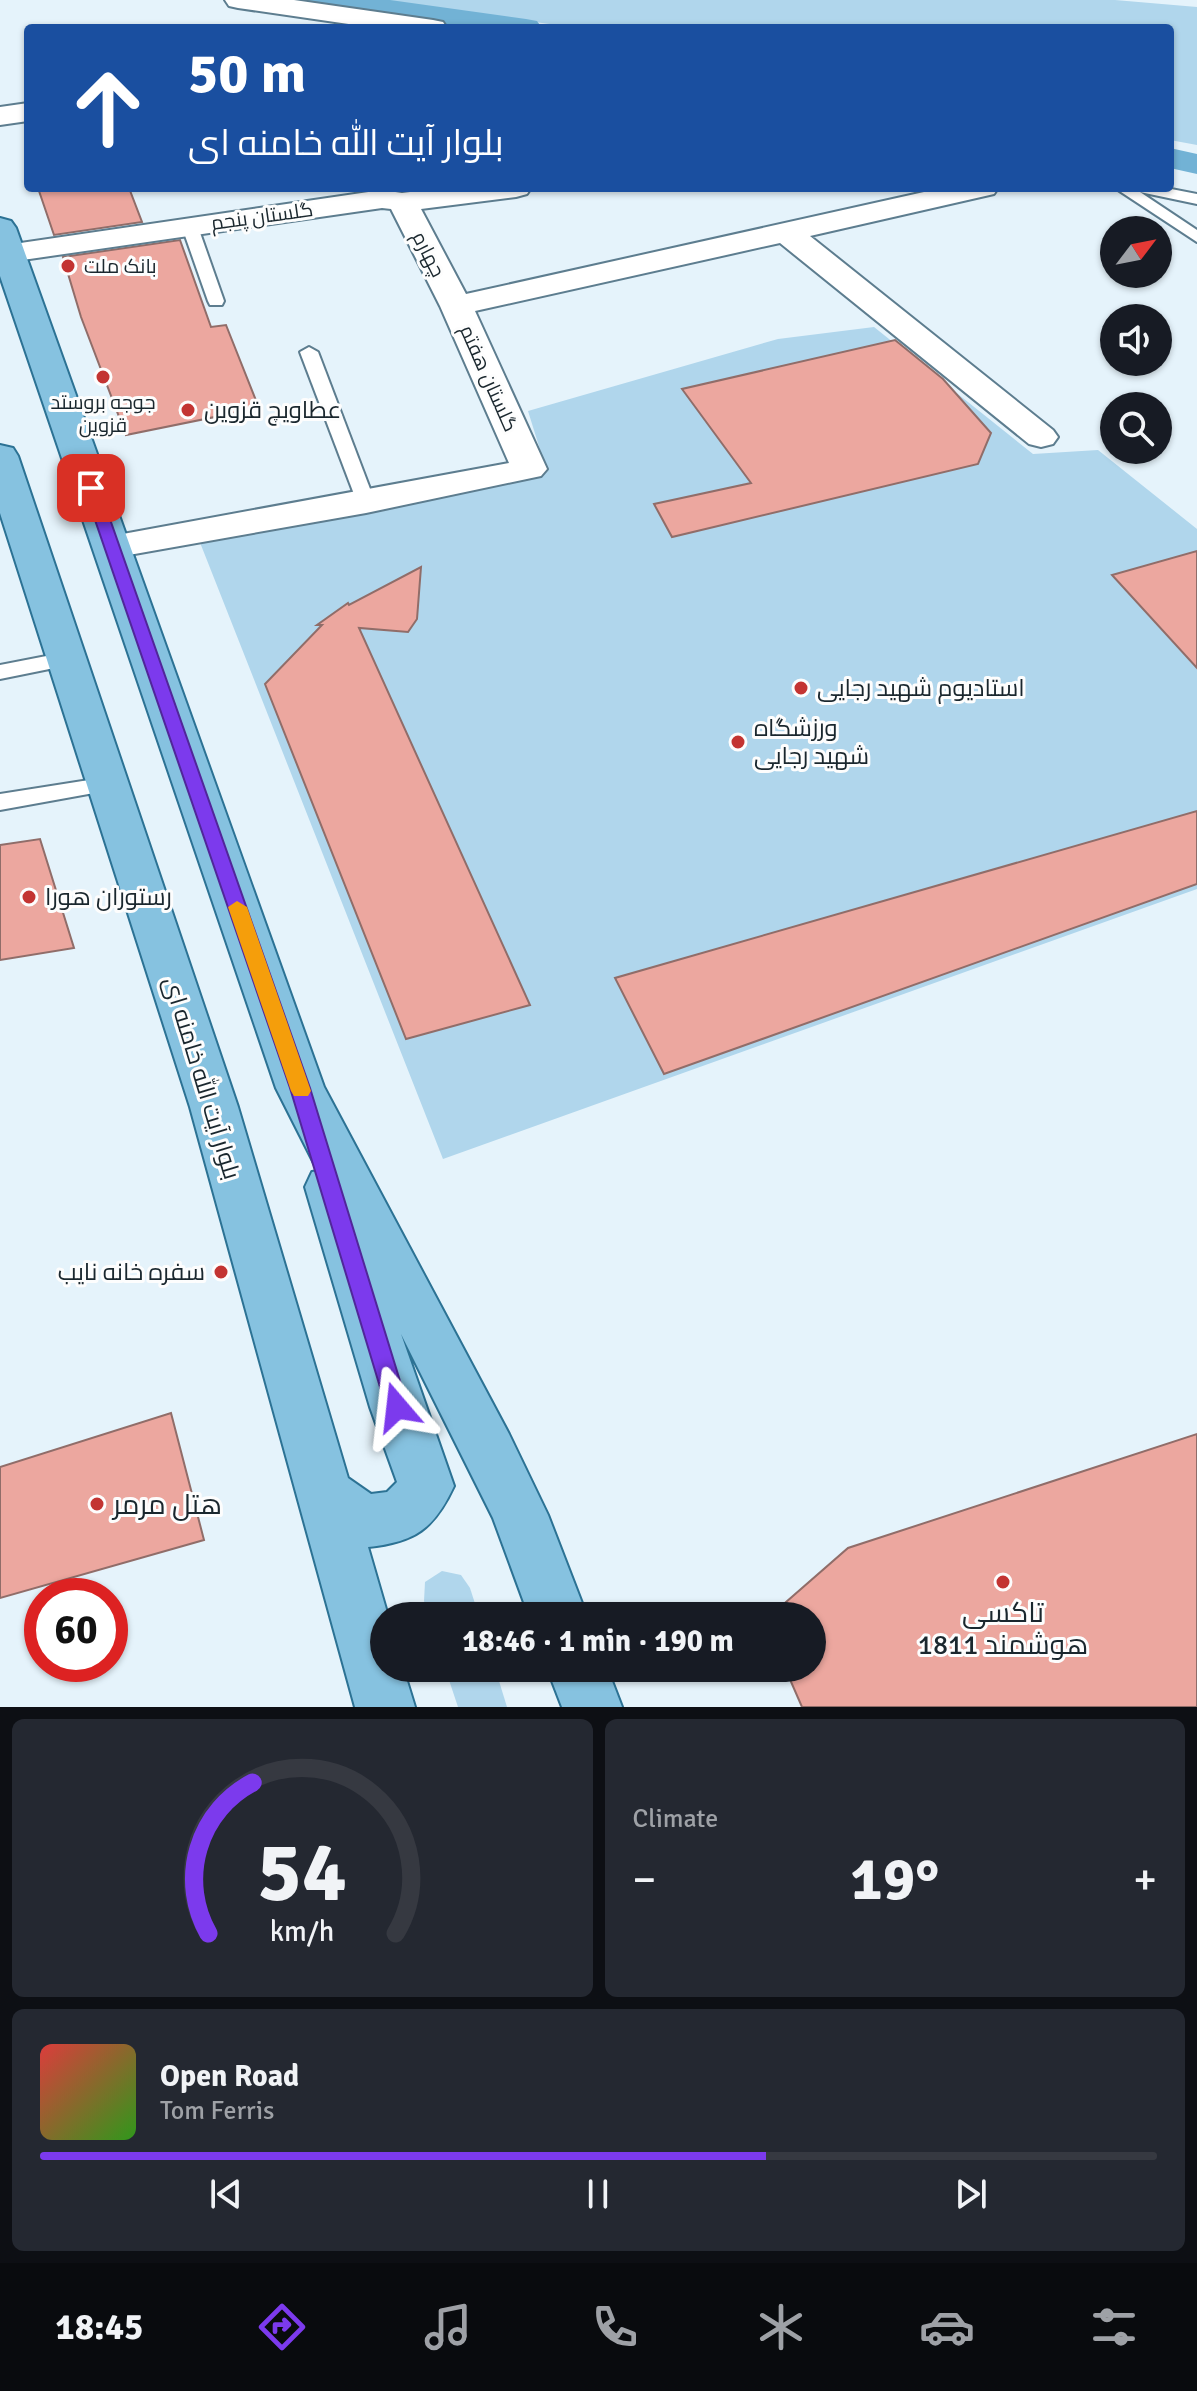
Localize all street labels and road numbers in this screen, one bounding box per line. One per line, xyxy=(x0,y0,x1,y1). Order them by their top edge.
street label: گلستان پنجم xyxy=(209,197,315,237)
street label: چهارم xyxy=(406,227,451,282)
street label: گلستان هفتم xyxy=(453,321,523,436)
street label: بلوار آیت الله خامنه ای xyxy=(157,973,248,1183)

